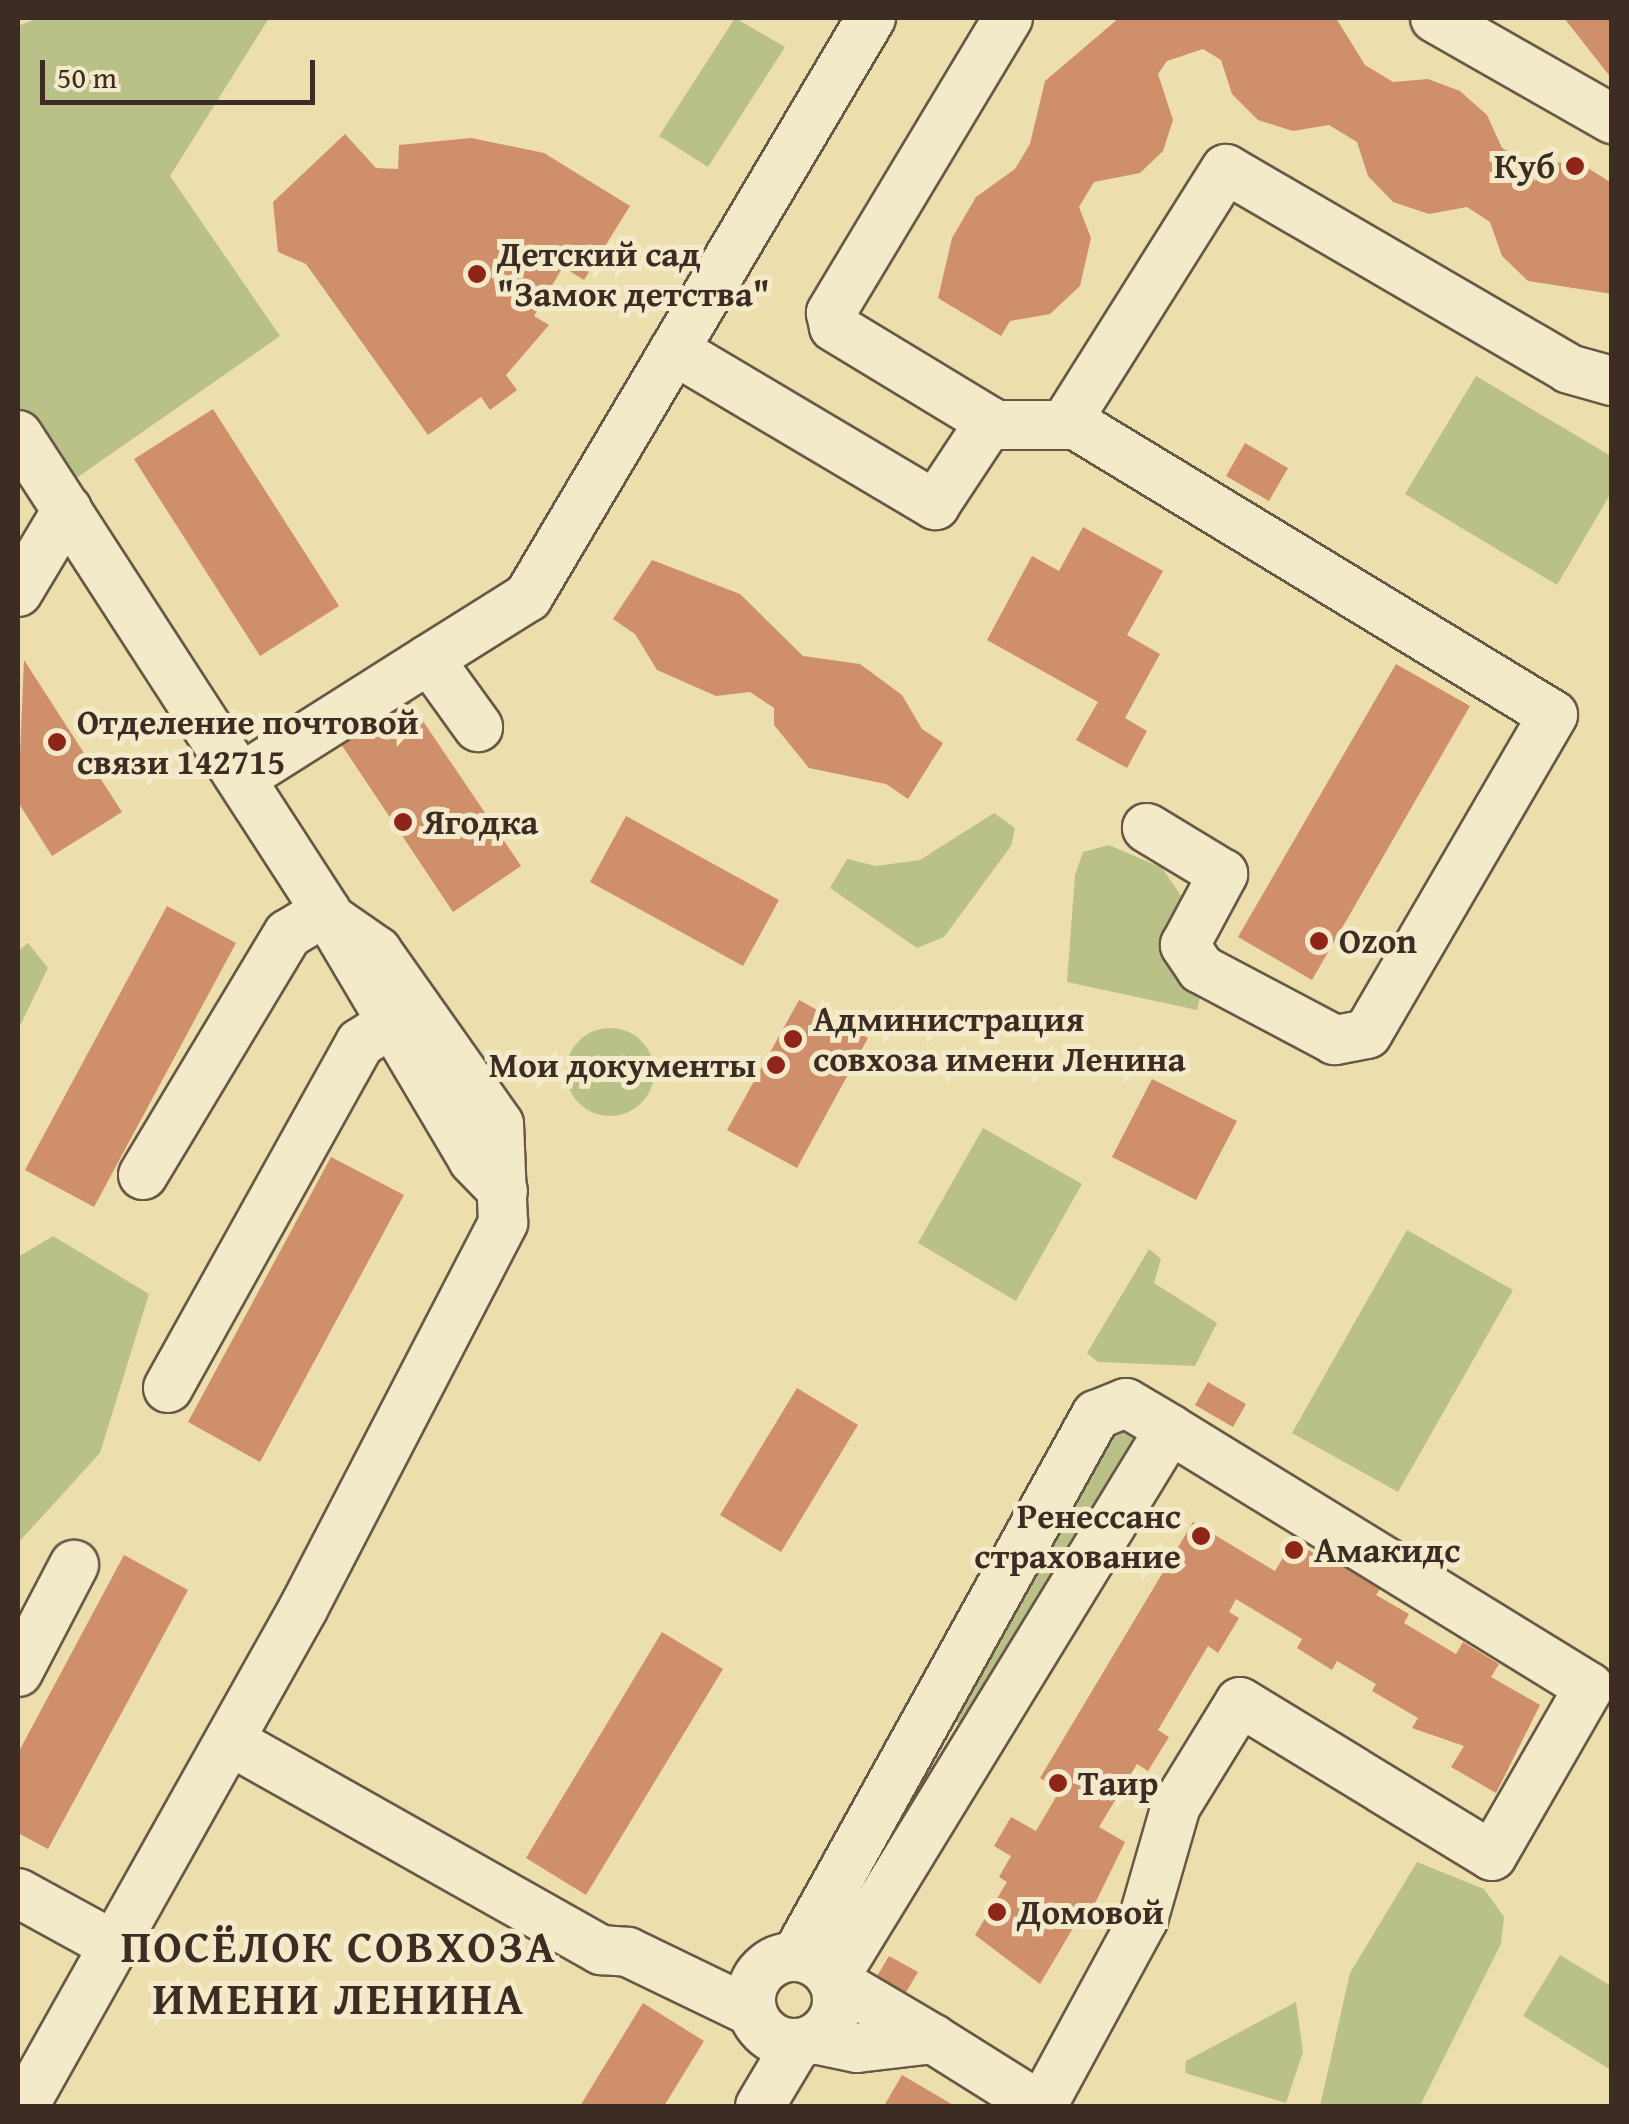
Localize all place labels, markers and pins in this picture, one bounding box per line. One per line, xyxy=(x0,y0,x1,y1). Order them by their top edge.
place label: Куб xyxy=(1494,145,1555,187)
marker: Куб xyxy=(1564,155,1586,177)
place label: Детский сад "Замок детства" xyxy=(497,233,770,315)
marker: Детский сад "Замок детства" xyxy=(466,263,488,285)
place label: Отделение почтовой связи 142715 xyxy=(77,701,419,783)
marker: Отделение почтовой связи 142715 xyxy=(46,731,68,753)
place label: Ягодка xyxy=(423,801,539,843)
marker: Ягодка xyxy=(392,811,414,833)
place label: Ozon xyxy=(1339,920,1417,962)
marker: Ozon xyxy=(1308,930,1330,952)
place label: Администрация совхоза имени Ленина xyxy=(813,998,1186,1080)
marker: Администрация совхоза имени Ленина xyxy=(782,1028,804,1050)
place label: Мои документы xyxy=(489,1044,756,1086)
marker: Мои документы xyxy=(765,1054,787,1076)
place label: Ренессанс страхование xyxy=(974,1495,1181,1577)
marker: Ренессанс страхование xyxy=(1190,1525,1212,1547)
place label: Амакидс xyxy=(1314,1529,1460,1571)
marker: Амакидс xyxy=(1283,1539,1305,1561)
place label: Таир xyxy=(1078,1762,1158,1804)
marker: Таир xyxy=(1047,1772,1069,1794)
place label: Домовой xyxy=(1017,1891,1164,1933)
marker: Домовой xyxy=(986,1901,1008,1923)

